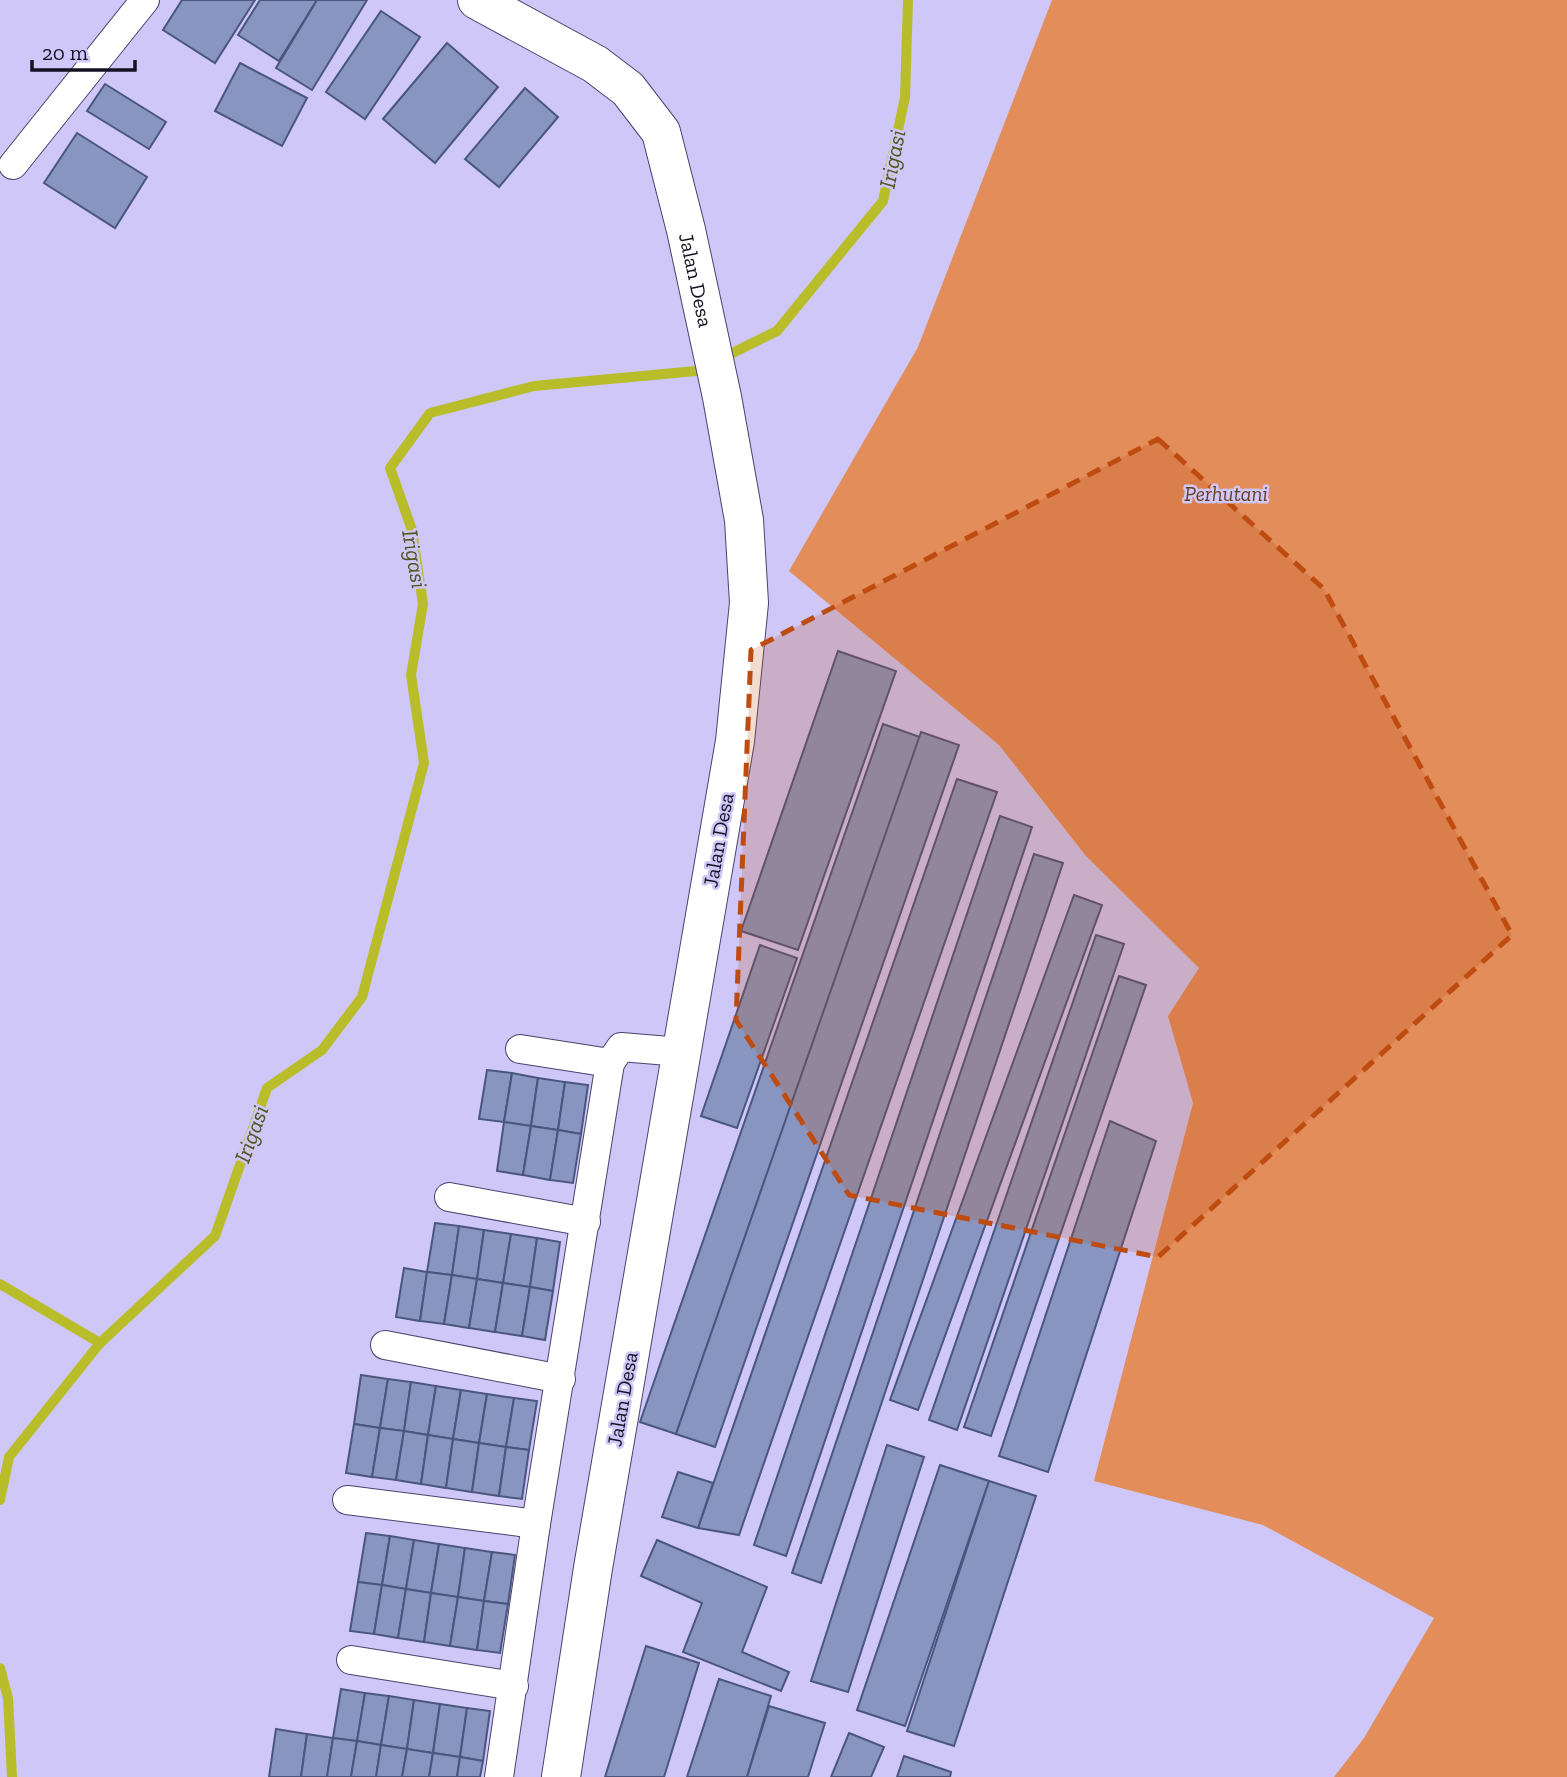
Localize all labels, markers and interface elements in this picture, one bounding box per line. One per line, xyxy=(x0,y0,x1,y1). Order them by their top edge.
scale bar xyxy=(32,28,135,72)
text: 20 m xyxy=(42,40,88,65)
water label: Irigasi xyxy=(873,127,911,191)
street label: Jalan Desa xyxy=(674,230,719,329)
park label: Perhutani xyxy=(1184,481,1268,506)
water label: Irigasi xyxy=(396,527,434,591)
street label: Jalan Desa xyxy=(697,791,739,889)
water label: Irigasi xyxy=(228,1101,274,1167)
street label: Jalan Desa xyxy=(601,1350,643,1448)

